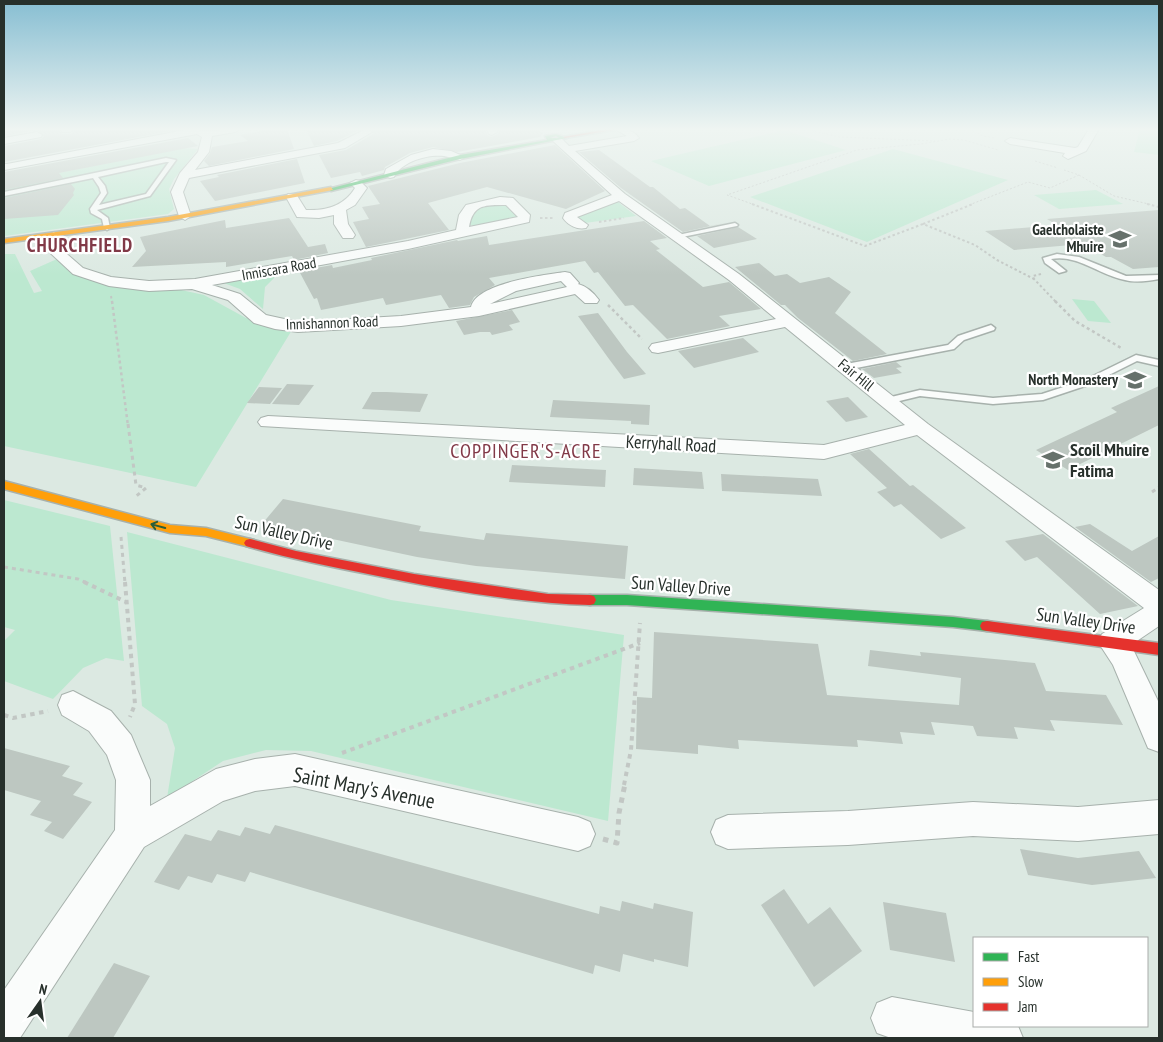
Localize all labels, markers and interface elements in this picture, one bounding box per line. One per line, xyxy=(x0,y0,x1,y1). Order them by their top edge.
place label: Gaelcholaiste Mhuire xyxy=(1032,220,1104,256)
school or university icon: Gaelcholaiste Mhuire xyxy=(1107,226,1133,252)
district label: CHURCHFIELD xyxy=(27,233,133,257)
street label: Inniscara Road xyxy=(240,253,318,284)
street label: Innishannon Road xyxy=(285,311,379,334)
street label: Fair Hill xyxy=(834,354,879,395)
school or university icon: North Monastery xyxy=(1122,367,1148,393)
place label: North Monastery xyxy=(1028,370,1119,389)
street label: Kerryhall Road xyxy=(625,430,717,457)
district label: COPPINGER'S-ACRE xyxy=(450,438,602,464)
place label: Scoil Mhuire Fatima xyxy=(1070,438,1149,482)
school or university icon: Scoil Mhuire Fatima xyxy=(1040,447,1066,473)
street label: Sun Valley Drive xyxy=(233,510,335,555)
one-way arrow xyxy=(150,520,166,530)
street label: Sun Valley Drive xyxy=(630,571,732,600)
street label: Sun Valley Drive xyxy=(1035,602,1137,639)
street label: Saint Mary's Avenue xyxy=(291,761,437,814)
legend xyxy=(973,937,1148,1027)
text: Fast xyxy=(1018,947,1039,966)
text: Slow xyxy=(1018,972,1043,991)
north arrow xyxy=(15,977,65,1027)
text: N xyxy=(37,980,49,999)
text: Jam xyxy=(1017,997,1037,1016)

